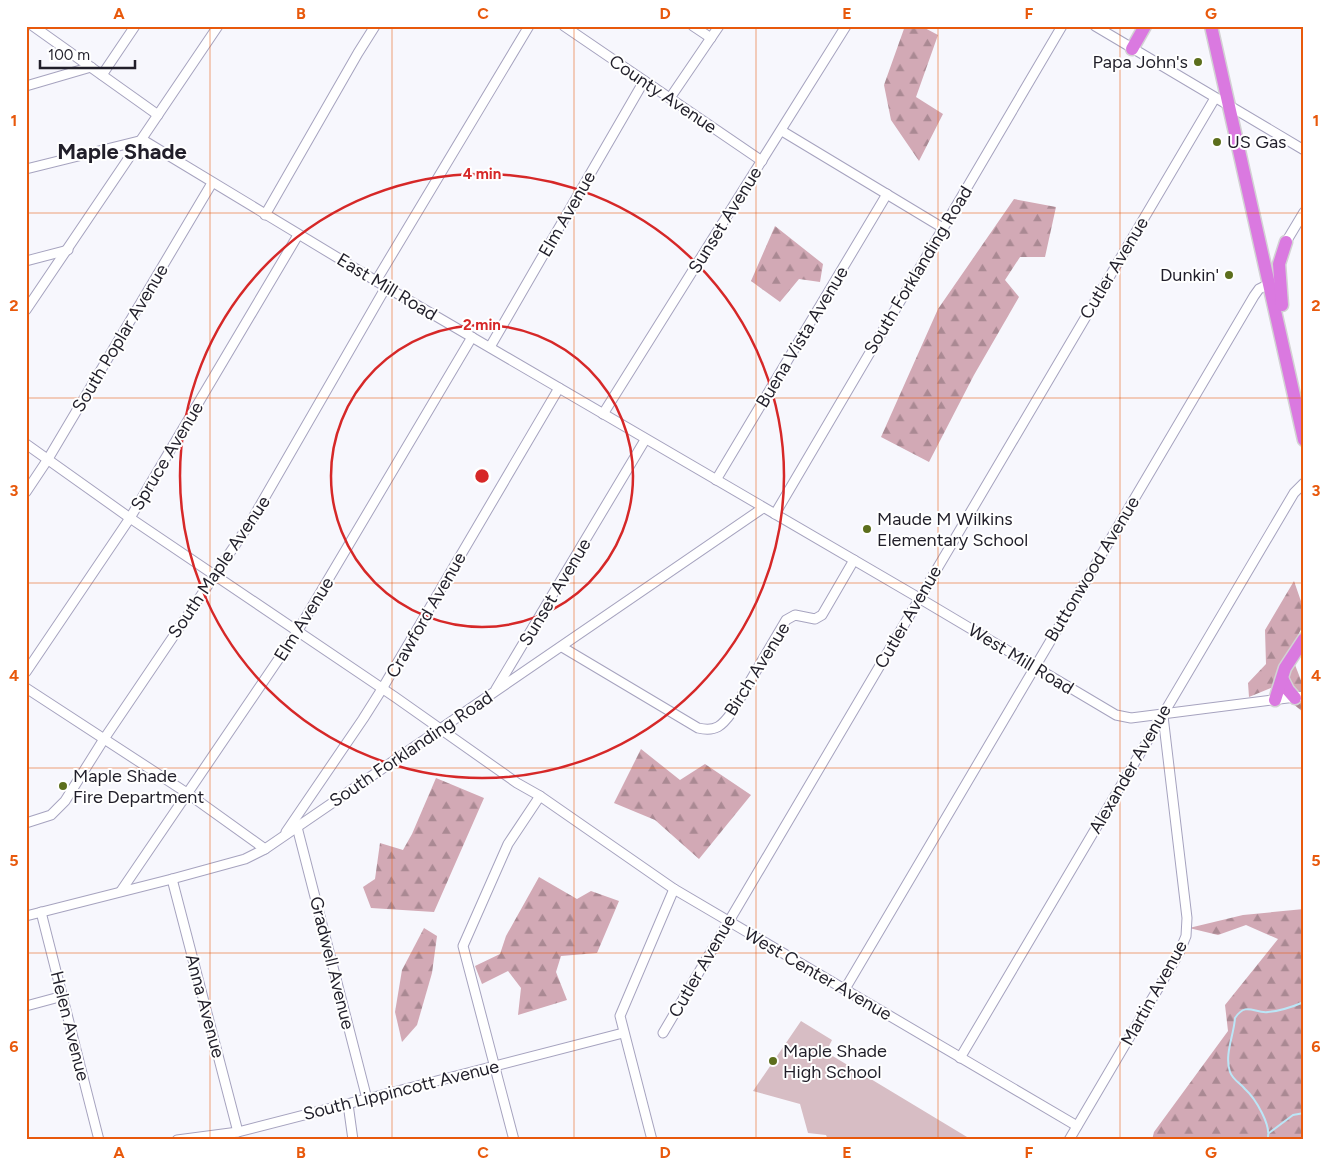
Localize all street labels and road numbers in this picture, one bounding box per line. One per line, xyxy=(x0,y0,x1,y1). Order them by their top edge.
street label: County Avenue xyxy=(605,50,721,138)
street label: Sunset Avenue xyxy=(683,163,767,277)
street label: Elm Avenue xyxy=(534,167,600,261)
street label: South Forklanding Road xyxy=(859,182,977,358)
street label: Cutler Avenue xyxy=(1075,213,1153,323)
street label: East Mill Road xyxy=(333,249,441,325)
street label: South Poplar Avenue xyxy=(67,260,173,416)
street label: Buena Vista Avenue xyxy=(751,262,853,412)
street label: Spruce Avenue xyxy=(126,398,208,514)
street label: South Maple Avenue xyxy=(163,491,275,642)
street label: Buttonwood Avenue xyxy=(1040,492,1144,646)
street label: Sunset Avenue xyxy=(514,534,596,650)
street label: Crawford Avenue xyxy=(381,548,471,682)
street label: Cutler Avenue xyxy=(870,562,946,672)
street label: Elm Avenue xyxy=(269,573,339,665)
street label: Birch Avenue xyxy=(719,618,795,720)
street label: West Mill Road xyxy=(964,619,1078,699)
street label: South Forklanding Road xyxy=(325,686,497,812)
street label: Alexander Avenue xyxy=(1084,700,1176,837)
street label: Gradwell Avenue xyxy=(305,894,359,1032)
street label: Cutler Avenue xyxy=(664,911,740,1021)
street label: West Center Avenue xyxy=(740,923,896,1025)
street label: Martin Avenue xyxy=(1116,936,1192,1049)
street label: Anna Avenue xyxy=(181,952,229,1061)
street label: Helen Avenue xyxy=(46,969,94,1083)
street label: South Lippincott Avenue xyxy=(301,1055,501,1125)

